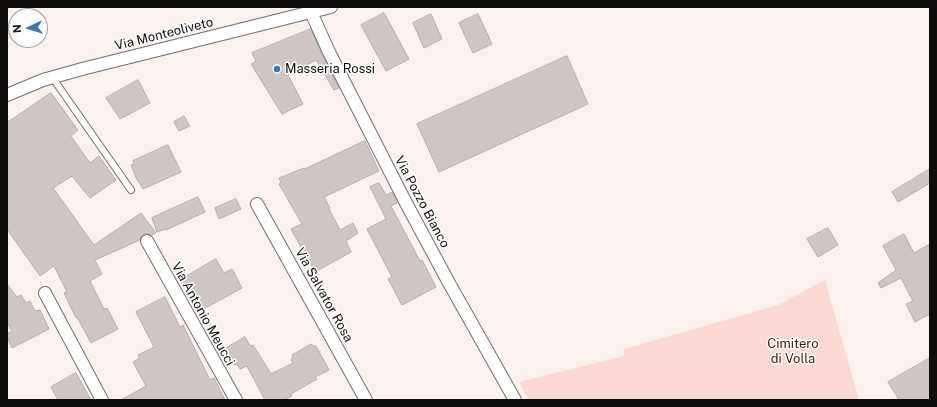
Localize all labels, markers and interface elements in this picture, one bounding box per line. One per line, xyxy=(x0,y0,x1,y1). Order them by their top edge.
north arrow xyxy=(8,8,48,48)
street label: Via Monteoliveto xyxy=(113,14,215,54)
text: N xyxy=(11,24,23,33)
place label: Masseria Rossi xyxy=(285,61,375,77)
marker: Masseria Rossi xyxy=(272,64,282,74)
street label: Via Pozzo Bianco xyxy=(391,153,453,251)
street label: Via Salvator Rosa xyxy=(292,245,356,345)
street label: Via Antonio Meucci xyxy=(168,260,238,368)
park label: Cimitero di Volla xyxy=(767,336,819,367)

